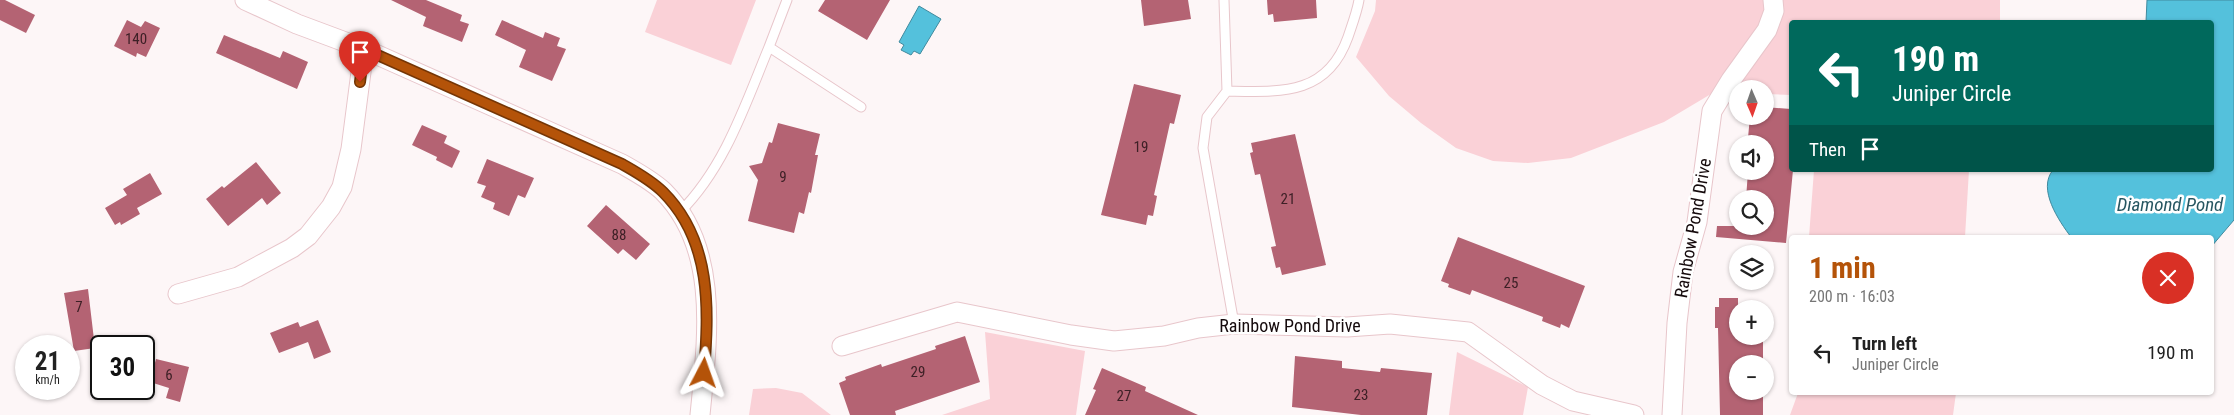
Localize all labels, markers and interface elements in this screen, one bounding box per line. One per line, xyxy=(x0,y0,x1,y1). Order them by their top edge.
house number: 140 xyxy=(125,30,147,48)
pin xyxy=(339,31,381,82)
icon: arrive xyxy=(346,38,374,66)
text: 190 m xyxy=(1892,39,1979,80)
icon: left xyxy=(1809,40,1874,105)
north arrow xyxy=(1729,80,1774,125)
map controls xyxy=(1729,80,1774,400)
text: Juniper Circle xyxy=(1892,81,2011,106)
button: sound xyxy=(1729,135,1774,180)
icon: arrive xyxy=(1856,135,1884,163)
house number: 19 xyxy=(1134,138,1148,156)
text: Then xyxy=(1809,138,1846,161)
street label: Rainbow Pond Drive xyxy=(1670,156,1715,299)
house number: 9 xyxy=(779,168,787,186)
house number: 21 xyxy=(1281,190,1295,208)
button: search xyxy=(1729,190,1774,235)
water label: Diamond Pond xyxy=(2117,193,2224,216)
house number: 88 xyxy=(612,226,626,244)
button: layers xyxy=(1729,245,1774,290)
text: 1 min xyxy=(1809,250,1876,285)
button: close xyxy=(2142,252,2194,304)
house number: 25 xyxy=(1504,274,1518,292)
text: 200 m · 16:03 xyxy=(1809,287,1895,306)
house number: 7 xyxy=(75,298,83,316)
button: + xyxy=(1729,300,1774,345)
street label: Rainbow Pond Drive xyxy=(1219,315,1361,336)
text: Turn left xyxy=(1852,332,1917,355)
speed limit sign: 30 xyxy=(90,335,155,400)
icon: left xyxy=(1809,339,1837,367)
text: 190 m xyxy=(2147,341,2194,364)
position arrow xyxy=(677,346,729,398)
text: 21 xyxy=(35,347,60,376)
button: − xyxy=(1729,355,1774,400)
text: Juniper Circle xyxy=(1852,355,1939,374)
house number: 29 xyxy=(911,363,925,381)
house number: 6 xyxy=(165,366,173,384)
text: km/h xyxy=(35,373,60,387)
house number: 23 xyxy=(1354,386,1368,404)
house number: 27 xyxy=(1117,387,1131,405)

